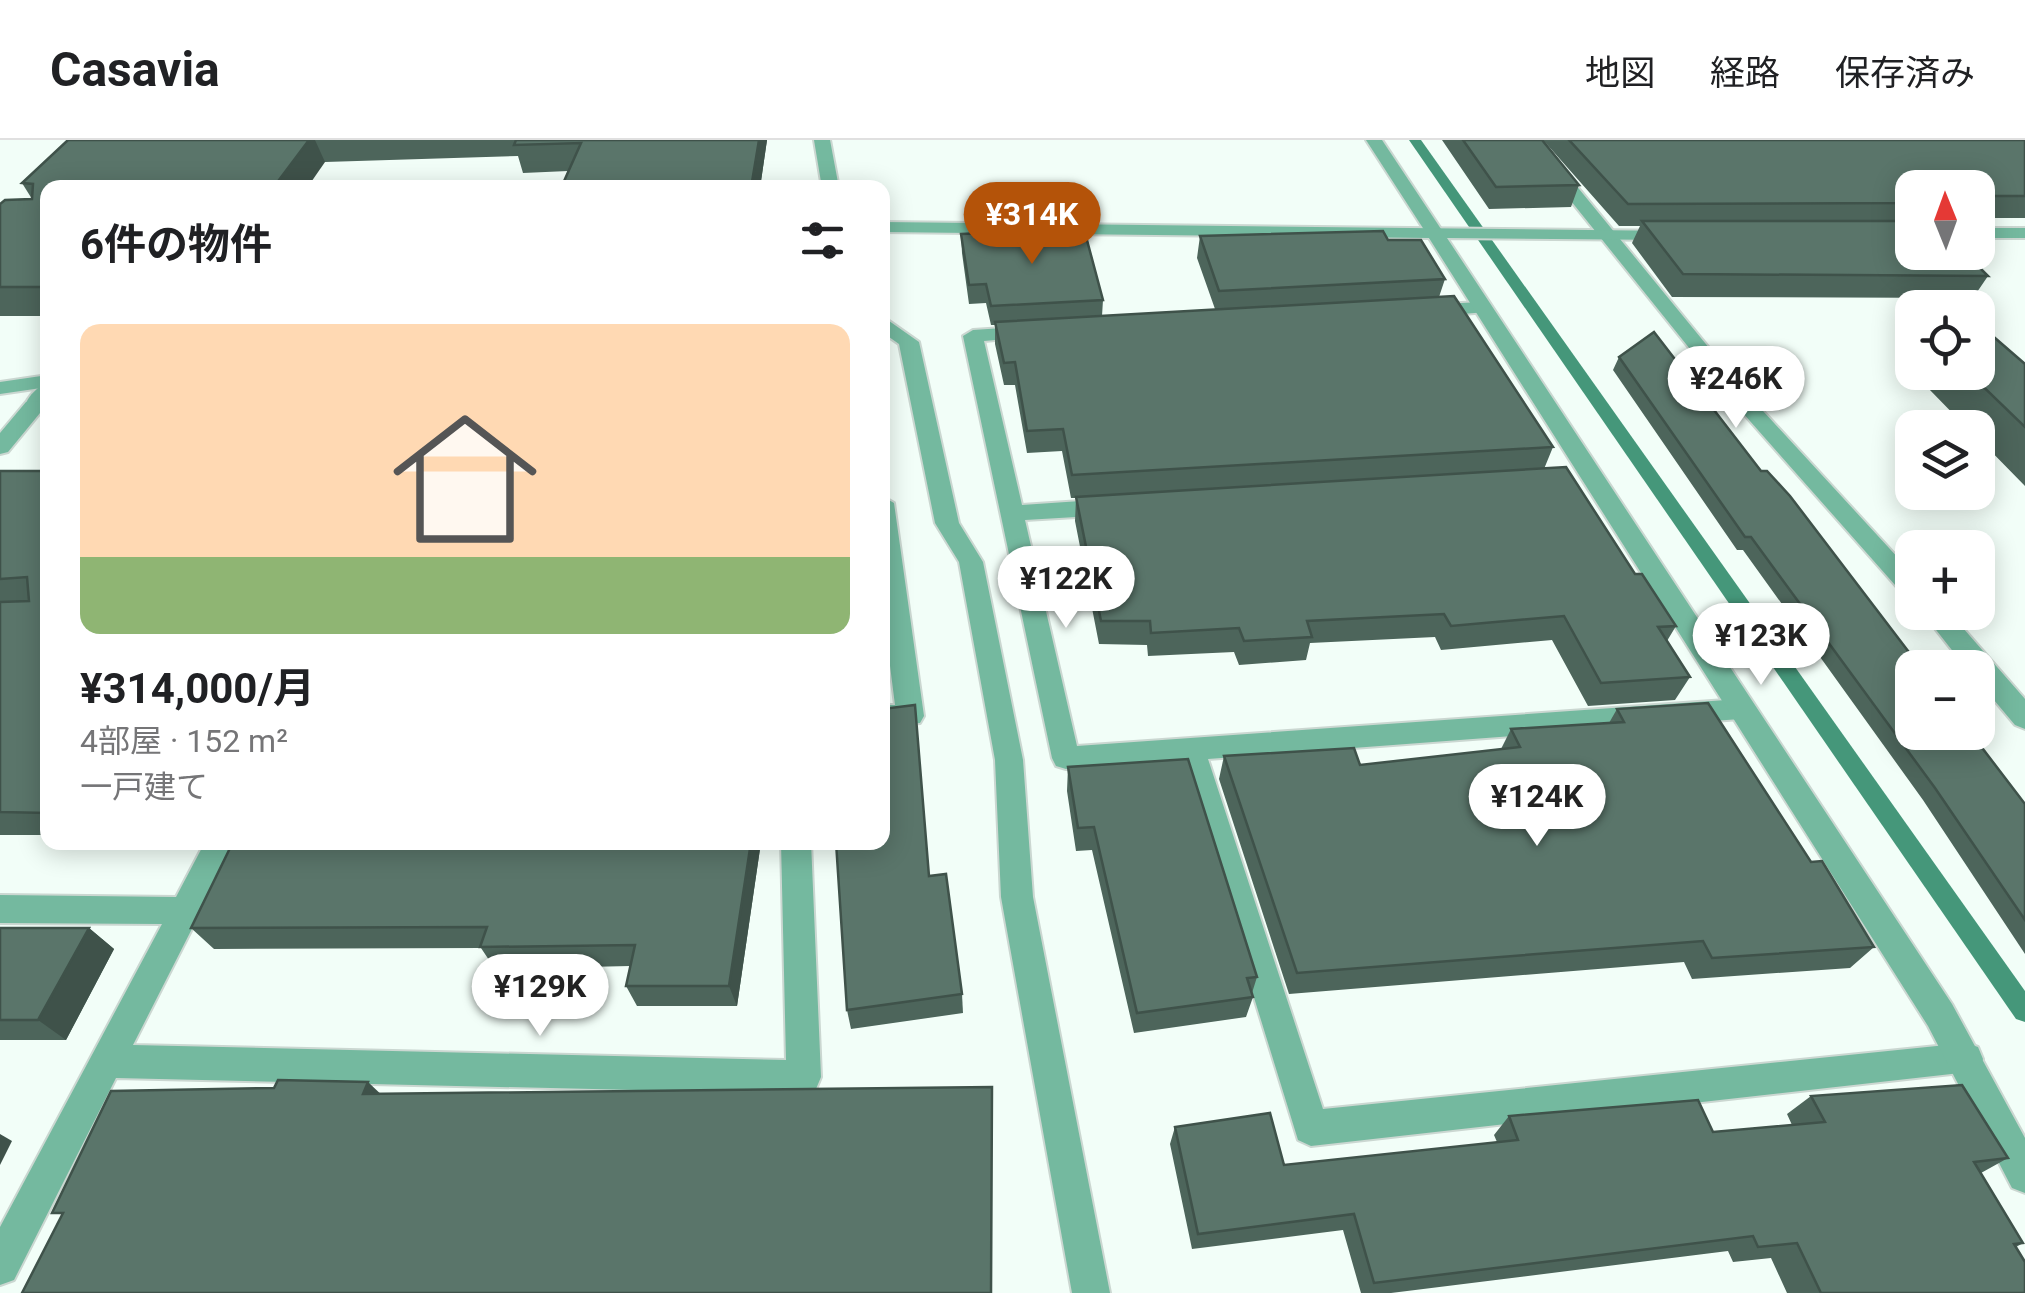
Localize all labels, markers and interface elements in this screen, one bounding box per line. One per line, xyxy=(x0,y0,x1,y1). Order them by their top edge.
text: Casavia xyxy=(50,41,220,98)
text: 地図 xyxy=(1585,53,1655,94)
text: 経路 xyxy=(1710,53,1780,94)
text: 保存済み xyxy=(1835,53,1975,94)
north arrow xyxy=(1895,170,1995,270)
map controls xyxy=(1895,170,1995,750)
pin: ¥314K xyxy=(962,182,1102,267)
text: ¥314K xyxy=(986,195,1078,233)
icon: filters xyxy=(795,213,850,268)
text: 6件の物件 xyxy=(80,220,272,269)
button: locate xyxy=(1895,290,1995,390)
pin: ¥246K xyxy=(1666,346,1806,431)
text: ¥246K xyxy=(1690,359,1782,397)
icon: home xyxy=(375,389,555,569)
button: layers xyxy=(1895,410,1995,510)
button: + xyxy=(1895,530,1995,630)
pin: ¥122K xyxy=(996,546,1136,631)
text: ¥122K xyxy=(1020,559,1112,597)
pin: ¥123K xyxy=(1691,603,1831,688)
text: ¥123K xyxy=(1715,616,1807,654)
button: − xyxy=(1895,650,1995,750)
text: ¥314,000/月 xyxy=(80,664,315,713)
text: 4部屋 · 152 m² xyxy=(80,722,288,760)
pin: ¥124K xyxy=(1467,764,1607,849)
text: 一戸建て xyxy=(80,768,208,806)
text: ¥124K xyxy=(1491,777,1583,815)
pin: ¥129K xyxy=(470,954,610,1039)
text: ¥129K xyxy=(494,967,586,1005)

